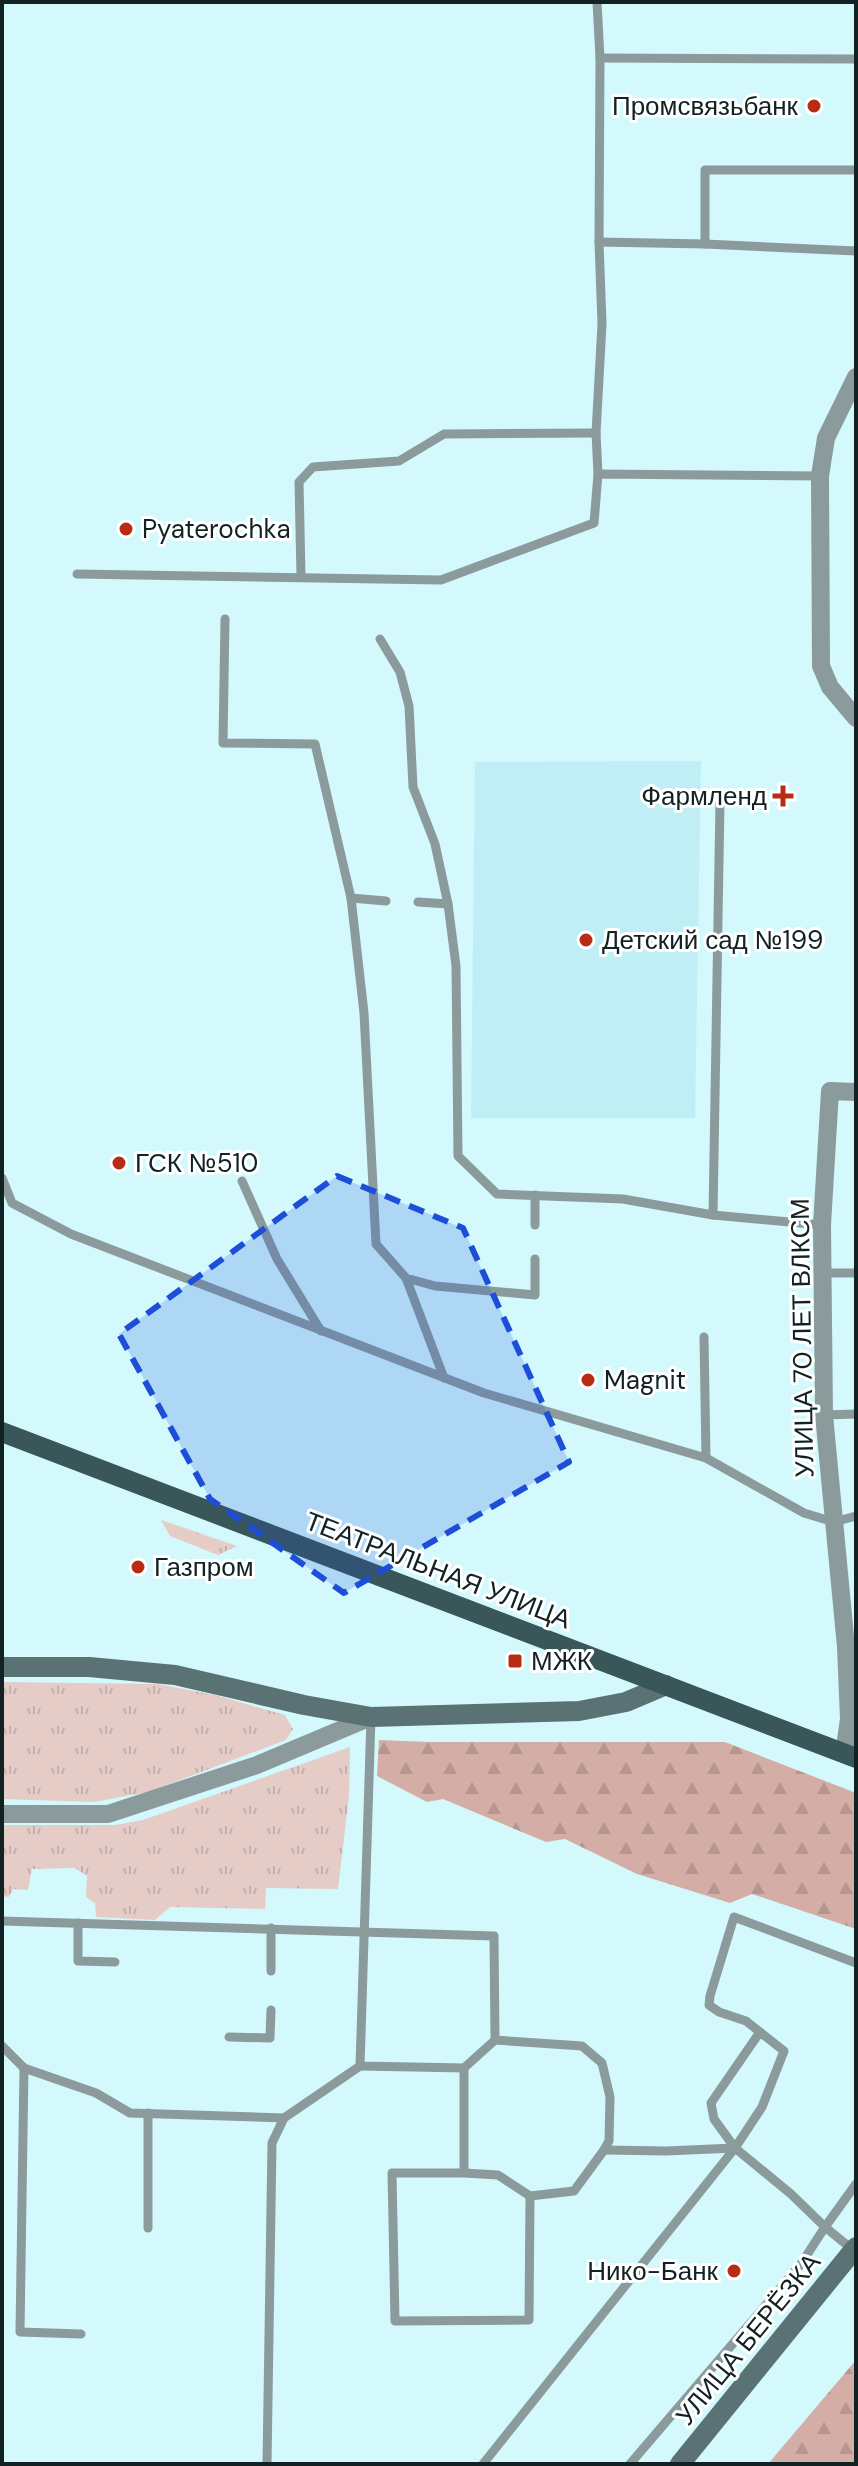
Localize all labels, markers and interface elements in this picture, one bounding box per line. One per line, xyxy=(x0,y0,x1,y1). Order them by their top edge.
place label: Промсвязьбанк xyxy=(612,89,799,123)
marker: Промсвязьбанк xyxy=(805,97,823,115)
place label: Pyaterochka xyxy=(142,512,291,546)
marker: Pyaterochka xyxy=(117,520,135,538)
place label: Фармленд xyxy=(641,779,767,813)
marker: Фармленд xyxy=(774,787,792,805)
place label: Детский сад №199 xyxy=(602,923,823,957)
marker: Детский сад №199 xyxy=(577,931,595,949)
place label: ГСК №510 xyxy=(135,1146,258,1180)
marker: ГСК №510 xyxy=(110,1154,128,1172)
street label: УЛИЦА 70 ЛЕТ ВЛКСМ xyxy=(783,1198,821,1478)
place label: Magnit xyxy=(604,1363,686,1397)
marker: Magnit xyxy=(579,1371,597,1389)
street label: ТЕАТРАЛЬНАЯ УЛИЦА xyxy=(300,1504,576,1637)
place label: Газпром xyxy=(154,1550,254,1584)
marker: Газпром xyxy=(129,1558,147,1576)
place label: МЖК xyxy=(531,1644,592,1678)
marker: МЖК xyxy=(506,1652,524,1670)
street label: УЛИЦА БЕРЁЗКА xyxy=(668,2245,828,2432)
place label: Нико-Банк xyxy=(587,2254,719,2288)
marker: Нико-Банк xyxy=(725,2262,743,2280)

